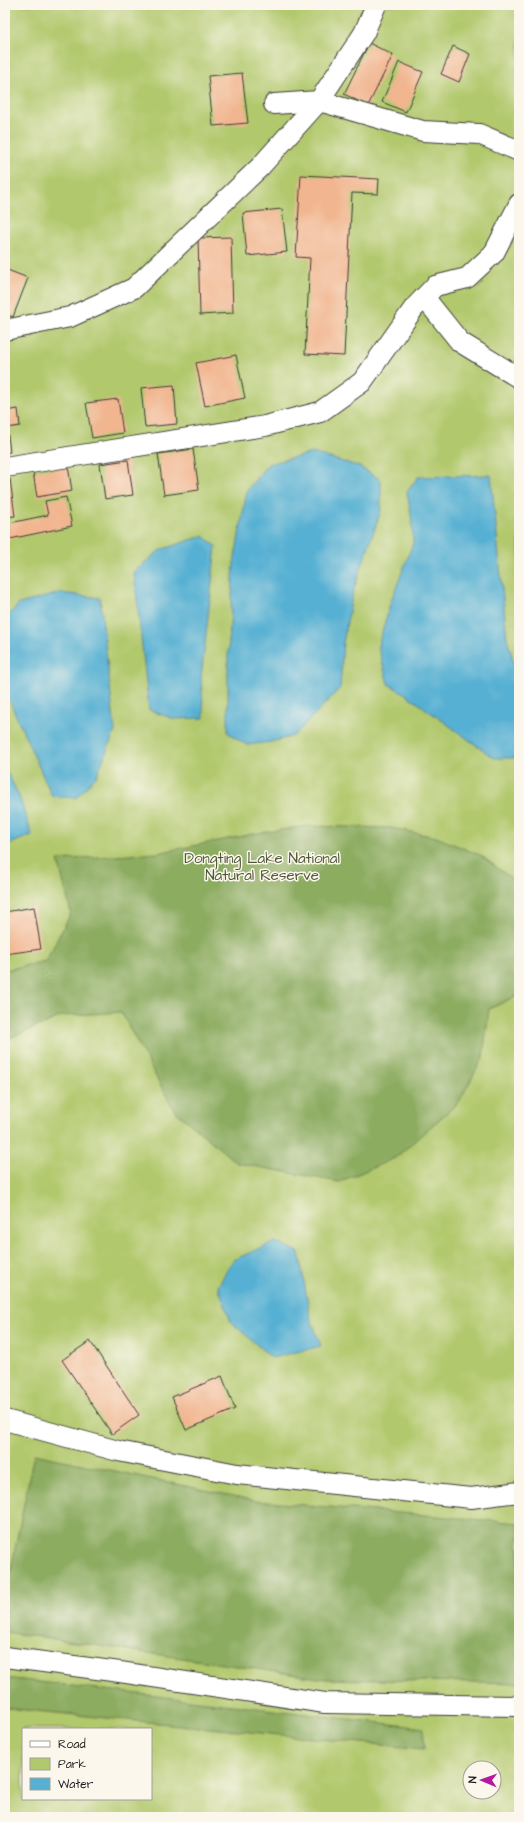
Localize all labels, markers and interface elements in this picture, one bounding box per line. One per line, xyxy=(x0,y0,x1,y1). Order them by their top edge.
park label: Dongting Lake National Natural Reserve xyxy=(184,848,340,886)
legend xyxy=(22,1728,152,1800)
text: Road xyxy=(58,1736,86,1753)
text: Park xyxy=(58,1756,86,1773)
north arrow xyxy=(462,1760,502,1800)
text: Water xyxy=(58,1776,94,1793)
text: N xyxy=(465,1776,480,1783)

